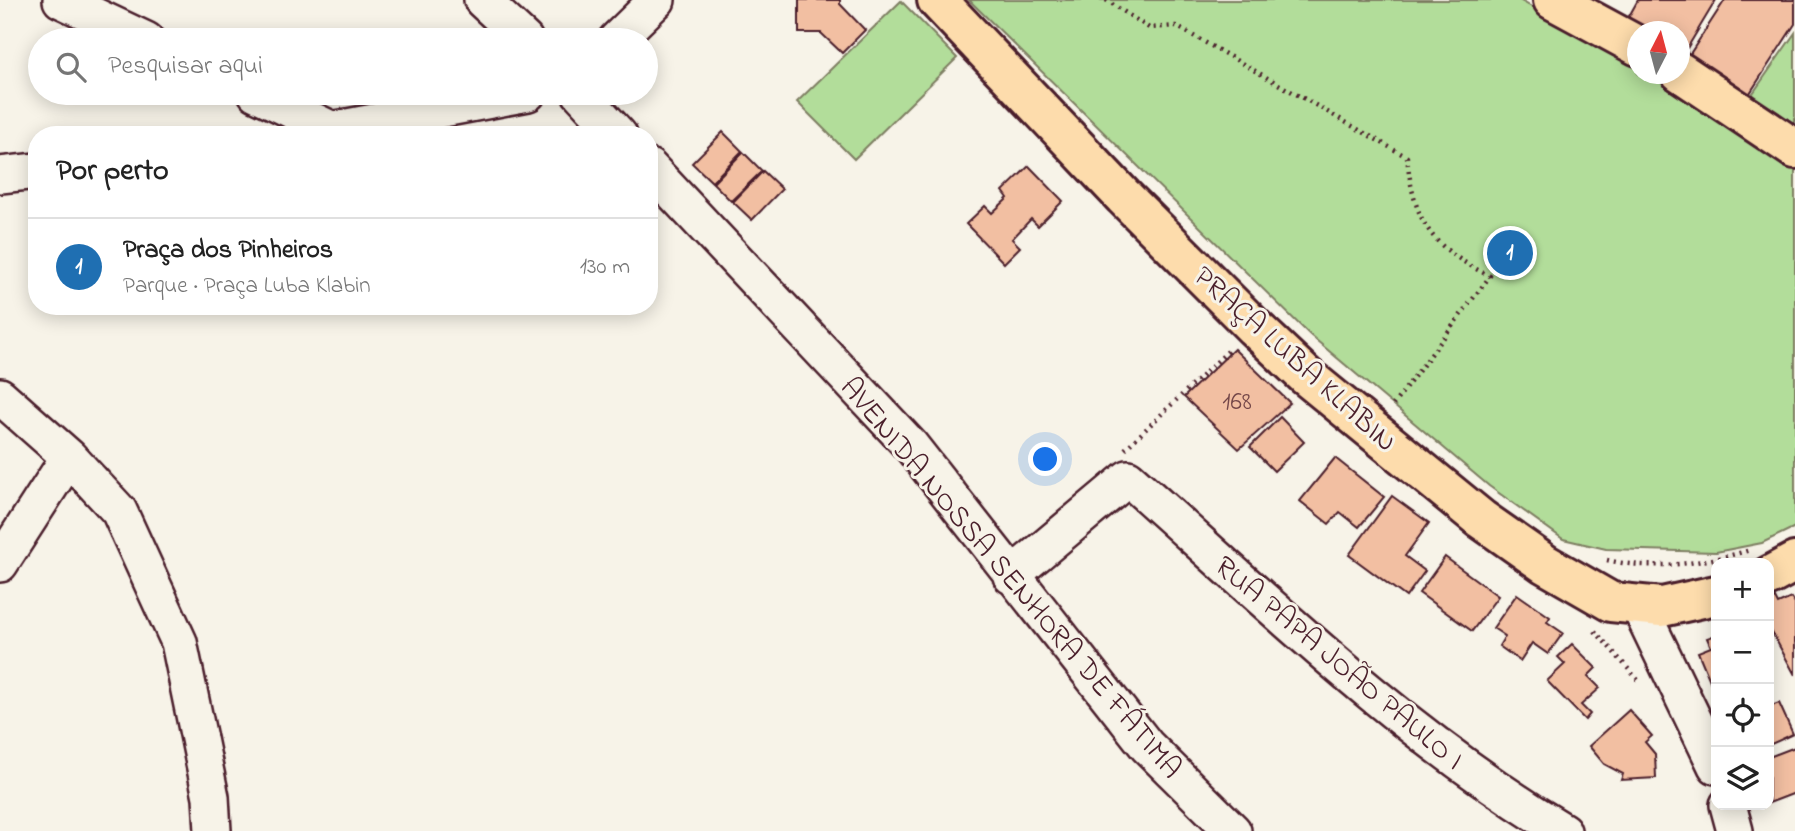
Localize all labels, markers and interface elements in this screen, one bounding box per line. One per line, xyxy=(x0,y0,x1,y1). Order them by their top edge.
north arrow xyxy=(1627,21,1690,84)
search box xyxy=(28,28,658,105)
icon: search xyxy=(52,48,90,86)
text: Pesquisar aqui xyxy=(108,48,263,86)
text: Por perto xyxy=(56,150,169,194)
pin: 1 xyxy=(1487,227,1533,279)
text: Praça dos Pinheiros xyxy=(123,232,333,270)
text: 1 xyxy=(75,251,83,284)
text: 130 m xyxy=(580,251,630,284)
street label: PRAÇA LUBA KLABIN xyxy=(1182,257,1406,464)
text: Parque · Praça Luba Klabin xyxy=(123,270,371,303)
street label: AVENIDA NOSSA SENHORA DE FÁTIMA xyxy=(828,368,1191,789)
house number: 168 xyxy=(1222,384,1252,422)
your location xyxy=(1028,442,1062,476)
street label: RUA PAPA JOÃO PAULO I xyxy=(1204,547,1472,782)
map controls xyxy=(1711,558,1774,810)
button: + xyxy=(1711,558,1774,621)
button: − xyxy=(1711,621,1774,684)
button: locate xyxy=(1711,684,1774,747)
button: layers xyxy=(1711,747,1774,810)

